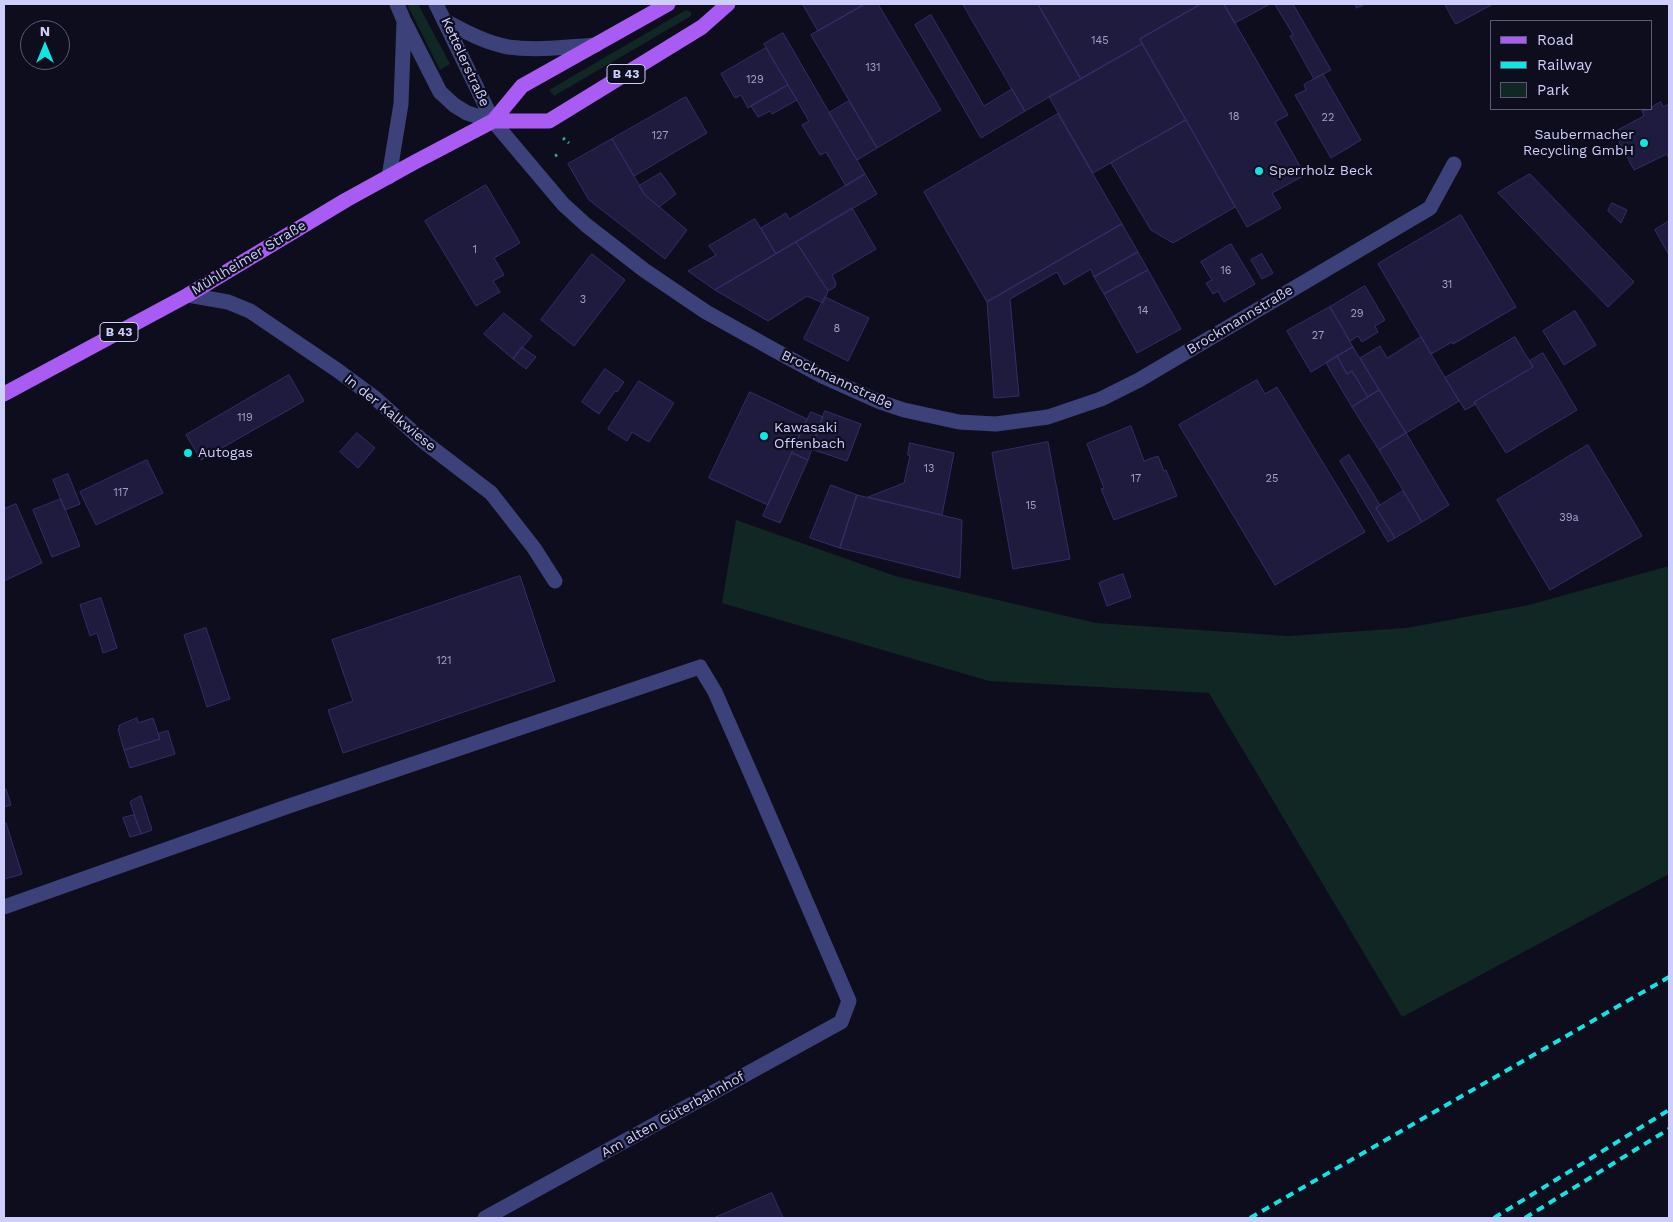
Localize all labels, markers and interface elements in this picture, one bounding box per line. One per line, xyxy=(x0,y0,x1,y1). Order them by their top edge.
street label: Kettelerstraße xyxy=(437,15,493,109)
north arrow xyxy=(20,20,70,70)
legend xyxy=(1490,20,1653,110)
text: N xyxy=(40,23,50,39)
text: Road xyxy=(1537,31,1574,49)
house number: 145 xyxy=(1091,34,1109,48)
text: Railway xyxy=(1537,56,1592,74)
house number: 131 xyxy=(866,61,880,75)
road number: B 43 xyxy=(607,64,645,84)
house number: 129 xyxy=(746,73,764,87)
text: Park xyxy=(1537,81,1569,99)
house number: 18 xyxy=(1228,110,1240,124)
house number: 22 xyxy=(1322,111,1334,125)
place label: Saubermacher Recycling GmbH xyxy=(1523,127,1634,160)
house number: 127 xyxy=(652,129,668,143)
marker: Saubermacher Recycling GmbH xyxy=(1638,137,1650,149)
place label: Sperrholz Beck xyxy=(1269,163,1373,179)
marker: Sperrholz Beck xyxy=(1253,165,1265,177)
street label: Mühlheimer Straße xyxy=(189,217,309,299)
house number: 1 xyxy=(473,243,477,257)
house number: 16 xyxy=(1221,264,1231,278)
house number: 31 xyxy=(1442,278,1452,292)
street label: Brockmannstraße xyxy=(1184,282,1296,358)
house number: 3 xyxy=(580,293,586,307)
house number: 14 xyxy=(1137,304,1149,318)
house number: 29 xyxy=(1350,307,1364,321)
road number: B 43 xyxy=(100,322,138,342)
house number: 8 xyxy=(834,322,840,336)
house number: 27 xyxy=(1312,329,1324,343)
street label: Brockmannstraße xyxy=(779,347,895,413)
street label: In der Kalkwiese xyxy=(341,371,439,455)
house number: 119 xyxy=(237,411,253,425)
place label: Kawasaki Offenbach xyxy=(774,420,845,452)
marker: Kawasaki Offenbach xyxy=(758,430,770,442)
place label: Autogas xyxy=(198,445,253,461)
marker: Autogas xyxy=(182,447,194,459)
house number: 13 xyxy=(924,462,934,476)
house number: 17 xyxy=(1131,472,1141,486)
house number: 25 xyxy=(1266,472,1278,486)
house number: 117 xyxy=(114,486,128,500)
house number: 15 xyxy=(1026,499,1036,513)
house number: 39a xyxy=(1559,511,1579,525)
house number: 121 xyxy=(437,654,451,668)
street label: Am alten Güterbahnhof xyxy=(598,1068,748,1162)

